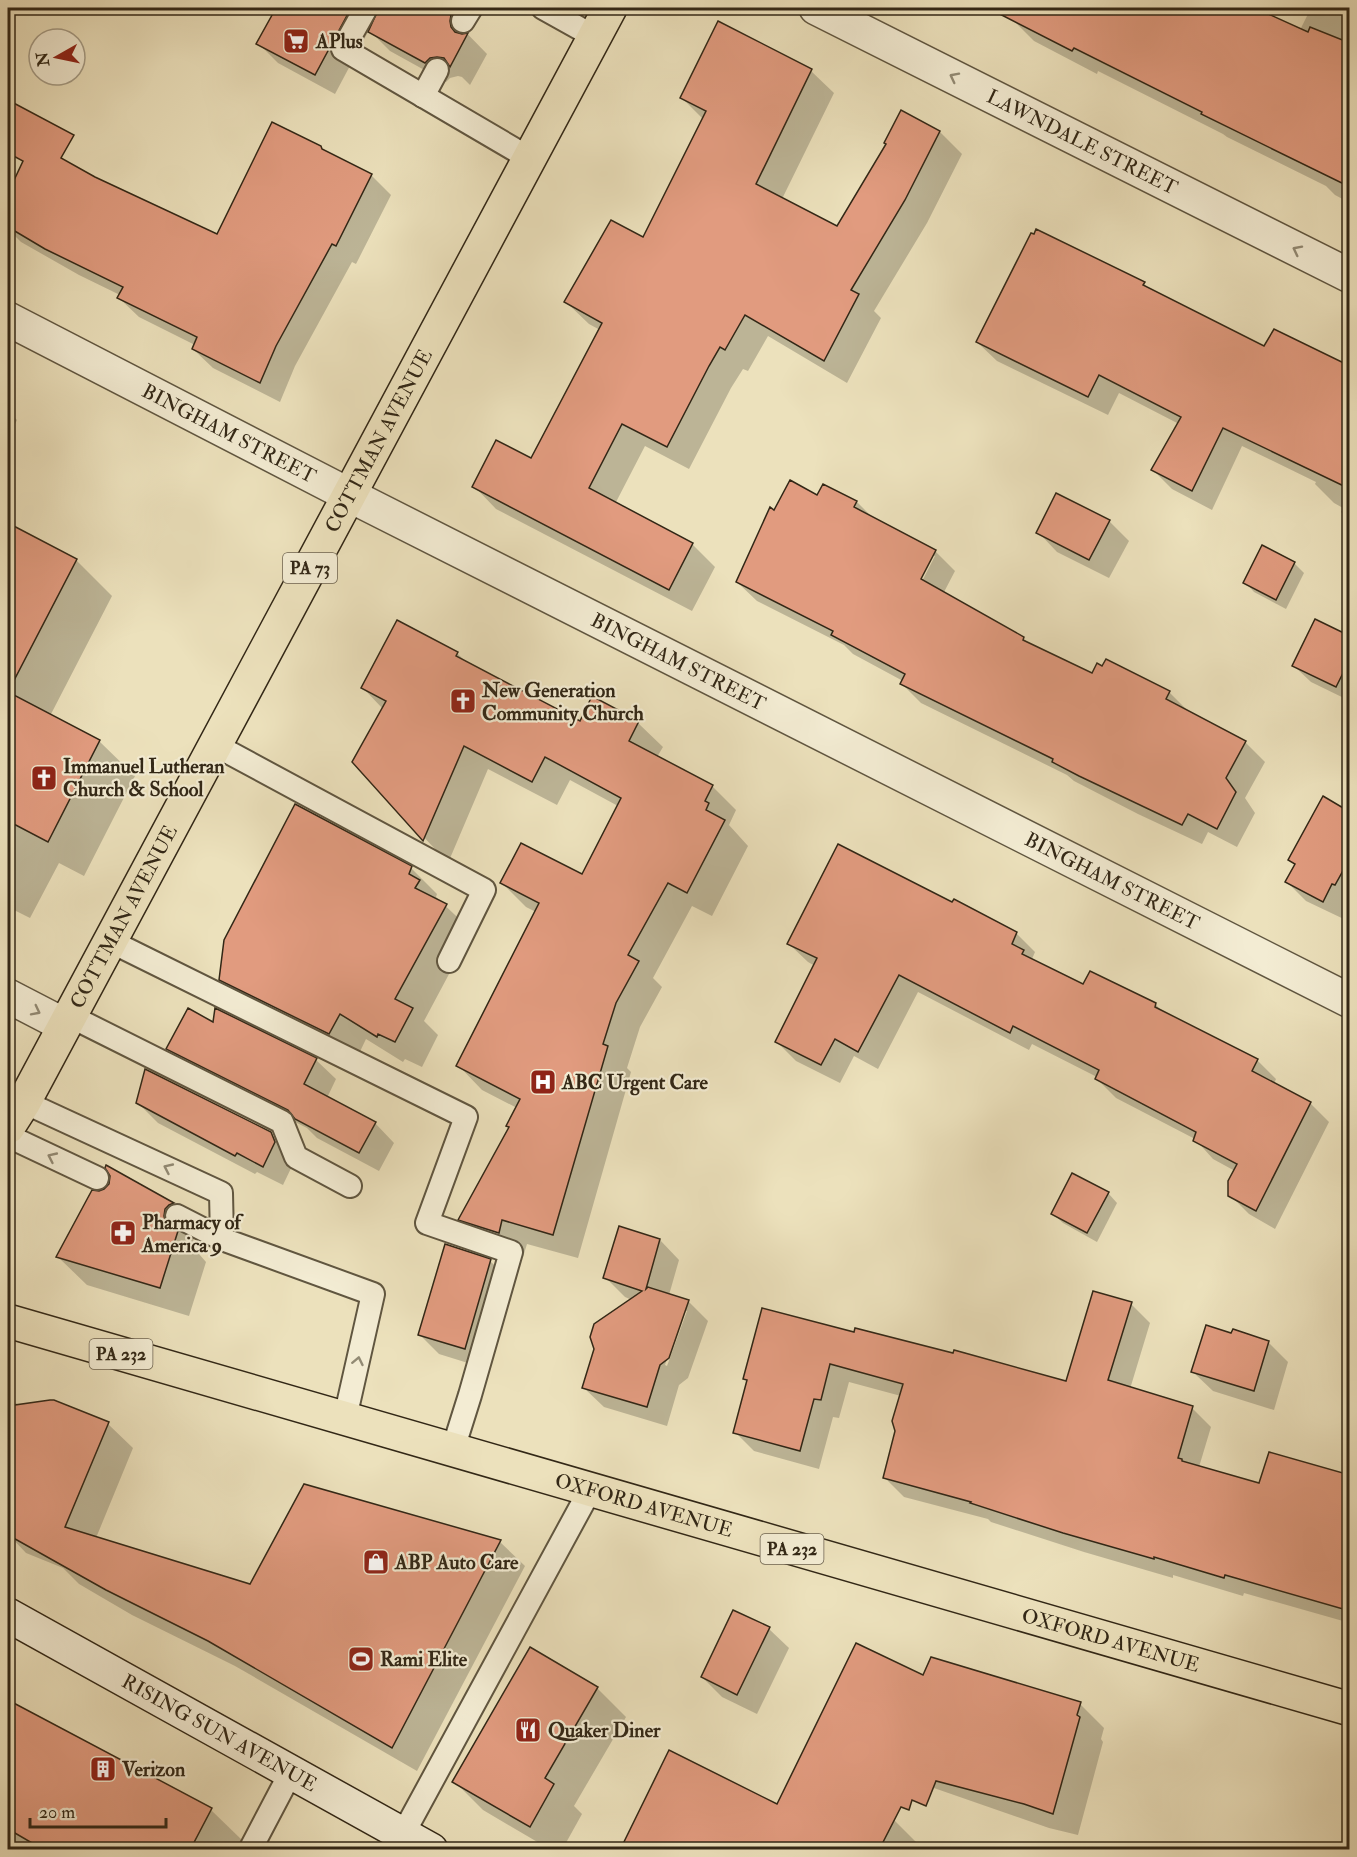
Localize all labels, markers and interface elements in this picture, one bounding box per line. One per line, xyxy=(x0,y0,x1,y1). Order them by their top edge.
supermarket icon: APlus xyxy=(281,26,311,56)
north arrow xyxy=(27,27,87,87)
place label: APlus xyxy=(315,29,363,54)
text: N xyxy=(32,50,54,69)
one-way arrow xyxy=(950,73,961,84)
street label: LAWNDALE STREET xyxy=(983,83,1182,200)
one-way arrow xyxy=(1293,245,1304,257)
street label: COTTMAN AVENUE xyxy=(319,345,438,537)
street label: BINGHAM STREET xyxy=(138,378,321,488)
road number: PA 73 xyxy=(283,553,337,583)
street label: BINGHAM STREET xyxy=(587,607,770,716)
place label: New Generation Community Church xyxy=(481,678,644,727)
church icon: New Generation Community Church xyxy=(448,686,478,716)
place label: Immanuel Lutheran Church & School xyxy=(63,754,225,802)
church icon: Immanuel Lutheran Church & School xyxy=(29,763,59,793)
street label: COTTMAN AVENUE xyxy=(64,821,183,1013)
street label: BINGHAM STREET xyxy=(1021,826,1204,935)
one-way arrow xyxy=(29,1003,40,1015)
hospital icon: ABC Urgent Care xyxy=(528,1067,558,1097)
place label: ABC Urgent Care xyxy=(561,1070,709,1096)
one-way arrow xyxy=(48,1153,59,1165)
one-way arrow xyxy=(163,1164,174,1176)
place label: Pharmacy of America 9 xyxy=(141,1210,244,1258)
pharmacy icon: Pharmacy of America 9 xyxy=(108,1218,138,1248)
road number: PA 232 xyxy=(90,1339,152,1369)
one-way arrow xyxy=(351,1356,364,1366)
street label: OXFORD AVENUE xyxy=(552,1467,736,1542)
road number: PA 232 xyxy=(760,1534,824,1564)
shop icon: ABP Auto Care xyxy=(361,1547,391,1577)
place label: ABP Auto Care xyxy=(394,1550,519,1575)
street label: OXFORD AVENUE xyxy=(1019,1602,1203,1677)
sports icon: Rami Elite xyxy=(346,1644,376,1674)
place label: Rami Elite xyxy=(380,1647,468,1672)
street label: RISING SUN AVENUE xyxy=(118,1668,322,1797)
restaurant icon: Quaker Diner xyxy=(513,1715,543,1745)
place label: Quaker Diner xyxy=(548,1718,661,1743)
building icon: Verizon xyxy=(88,1754,118,1784)
place label: Verizon xyxy=(121,1757,186,1782)
scale bar xyxy=(30,1791,166,1829)
text: 20 m xyxy=(39,1801,75,1824)

